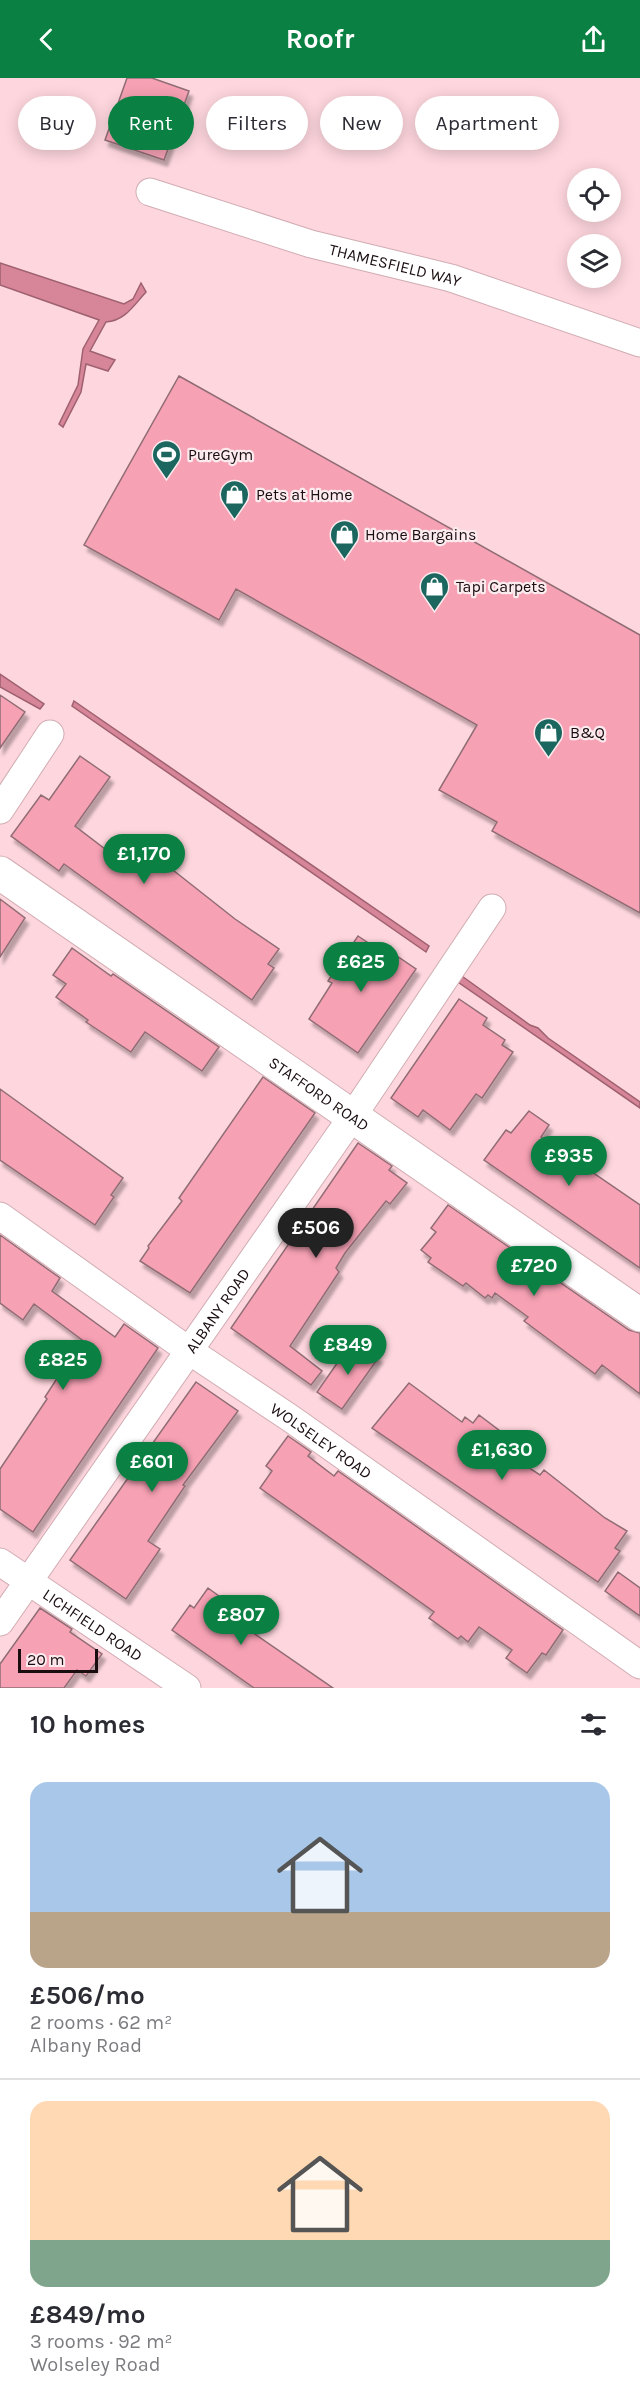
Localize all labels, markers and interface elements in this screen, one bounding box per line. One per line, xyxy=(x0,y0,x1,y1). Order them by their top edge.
icon: back xyxy=(30,23,63,56)
text: Roofr xyxy=(286,23,354,55)
icon: share xyxy=(577,23,610,56)
chip: Buy xyxy=(18,96,96,150)
chip: Rent xyxy=(108,96,194,150)
chip: Filters xyxy=(206,96,308,150)
chip: New xyxy=(320,96,403,150)
chip: Apartment xyxy=(415,96,559,150)
map controls xyxy=(567,168,621,288)
button: locate xyxy=(567,168,621,222)
button: layers xyxy=(567,234,621,288)
street label: THAMESFIELD WAY xyxy=(327,239,464,290)
sports icon: PureGym xyxy=(151,438,183,480)
place label: PureGym xyxy=(188,445,253,464)
shop icon: Pets at Home xyxy=(219,478,251,520)
place label: Pets at Home xyxy=(256,485,353,504)
shop icon: Home Bargains xyxy=(328,518,360,560)
place label: Home Bargains xyxy=(365,525,476,544)
shop icon: Tapi Carpets xyxy=(419,570,451,612)
place label: Tapi Carpets xyxy=(456,577,546,596)
shop icon: B&Q xyxy=(533,716,565,758)
place label: B&Q xyxy=(570,723,605,742)
pin: £1,170 xyxy=(95,834,193,885)
text: £1,170 xyxy=(117,842,171,865)
pin: £625 xyxy=(325,942,397,993)
text: £625 xyxy=(337,950,385,973)
street label: STAFFORD ROAD xyxy=(266,1052,373,1135)
pin: £935 xyxy=(533,1136,605,1187)
text: £935 xyxy=(545,1144,593,1167)
pin: £506 xyxy=(280,1208,352,1259)
text: £506 xyxy=(292,1216,340,1239)
pin: £720 xyxy=(498,1246,570,1297)
text: £720 xyxy=(511,1254,557,1277)
street label: ALBANY ROAD xyxy=(181,1264,253,1356)
pin: £849 xyxy=(312,1325,384,1376)
text: £849 xyxy=(323,1333,373,1356)
pin: £825 xyxy=(27,1340,99,1391)
text: £825 xyxy=(39,1348,87,1371)
street label: WOLSELEY ROAD xyxy=(267,1398,376,1483)
pin: £1,630 xyxy=(453,1430,551,1481)
text: £1,630 xyxy=(471,1438,533,1461)
pin: £601 xyxy=(116,1442,188,1493)
text: £601 xyxy=(130,1450,174,1473)
street label: LICHFIELD ROAD xyxy=(39,1584,146,1665)
pin: £807 xyxy=(205,1595,277,1646)
text: £807 xyxy=(217,1603,265,1626)
scale bar xyxy=(18,1646,98,1674)
text: 20 m xyxy=(27,1650,65,1669)
icon: filters xyxy=(577,1708,610,1741)
text: 10 homes xyxy=(30,1709,145,1740)
icon: home xyxy=(266,1821,374,1929)
text: £506/mo xyxy=(30,1980,145,2011)
text: 2 rooms · 62 m² xyxy=(30,2011,172,2034)
text: Albany Road xyxy=(30,2034,142,2057)
icon: home xyxy=(266,2140,374,2248)
text: £849/mo xyxy=(30,2299,145,2330)
text: 3 rooms · 92 m² xyxy=(30,2330,173,2353)
text: Wolseley Road xyxy=(30,2353,161,2376)

